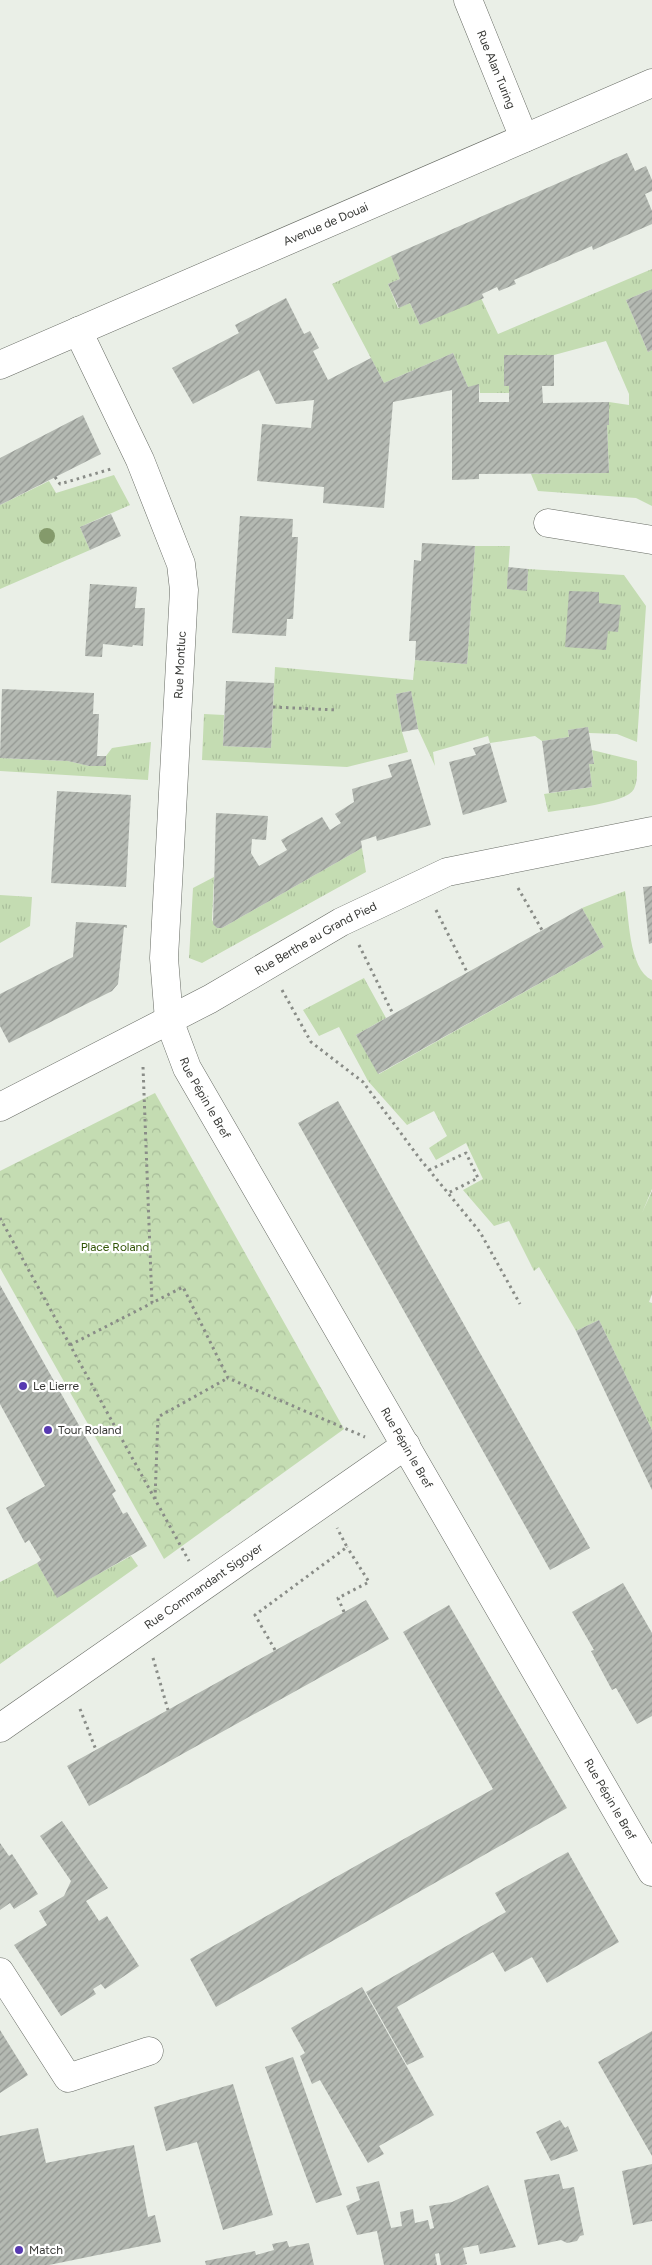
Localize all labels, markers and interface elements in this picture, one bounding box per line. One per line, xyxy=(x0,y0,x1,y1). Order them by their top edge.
street label: Rue Alan Turing xyxy=(474,28,518,111)
street label: Avenue de Douai xyxy=(281,200,370,249)
street label: Rue Montluc xyxy=(171,630,189,699)
street label: Rue Berthe au Grand Pied xyxy=(252,899,379,978)
street label: Rue Pépin le Bref xyxy=(177,1055,234,1142)
park label: Place Roland xyxy=(81,1240,149,1254)
place label: Le Lierre xyxy=(33,1379,79,1393)
marker: Le Lierre xyxy=(17,1380,29,1392)
street label: Rue Pépin le Bref xyxy=(378,1405,436,1491)
place label: Tour Roland xyxy=(58,1423,122,1437)
marker: Tour Roland xyxy=(42,1424,54,1436)
street label: Rue Commandant Sigoyer xyxy=(142,1540,265,1632)
street label: Rue Pépin le Bref xyxy=(581,1756,639,1843)
place label: Match xyxy=(29,2243,63,2257)
marker: Match xyxy=(13,2244,25,2256)

